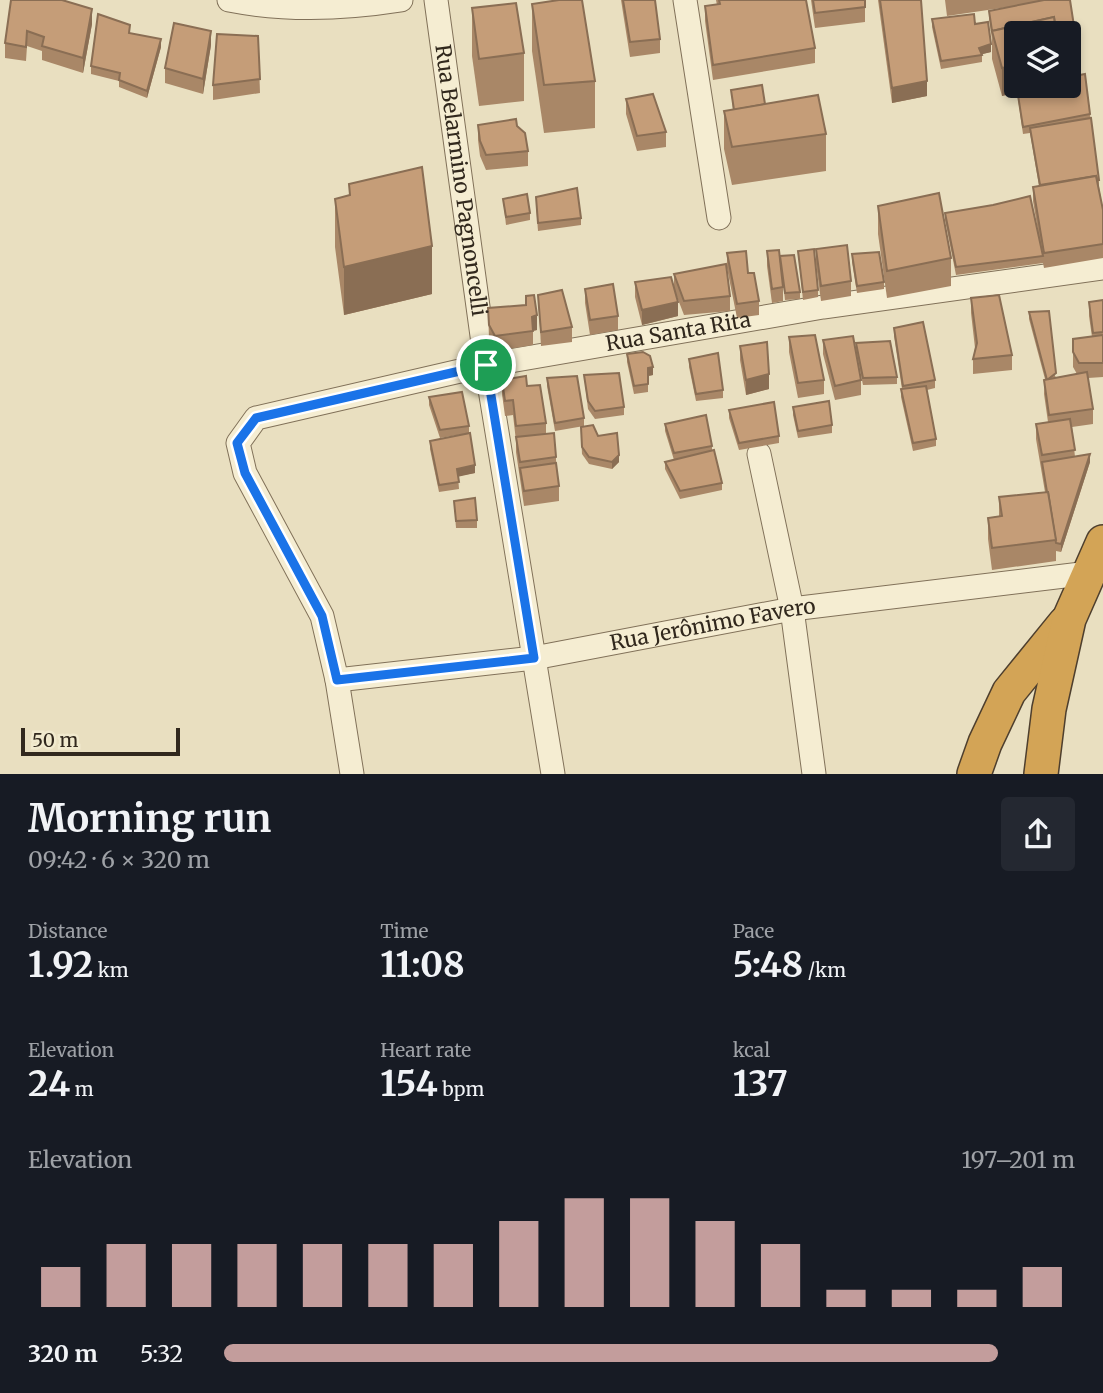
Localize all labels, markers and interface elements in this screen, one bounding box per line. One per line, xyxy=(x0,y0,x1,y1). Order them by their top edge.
map controls xyxy=(1004,21,1081,98)
button: layers xyxy=(1004,21,1081,98)
street label: Rua Belarmino Pagnoncelli xyxy=(429,43,493,318)
street label: Rua Santa Rita xyxy=(603,306,753,357)
pin xyxy=(456,335,516,395)
icon: arrive xyxy=(467,346,505,384)
street label: Rua Jerônimo Favero xyxy=(608,592,817,656)
scale bar xyxy=(21,724,180,756)
text: 50 m xyxy=(32,728,78,752)
text: Morning run xyxy=(28,795,271,842)
button: share xyxy=(1001,797,1075,871)
text: 09:42 · 6 × 320 m xyxy=(28,845,210,874)
text: Distance xyxy=(28,919,107,943)
text: Time xyxy=(380,919,429,943)
text: Pace xyxy=(733,919,774,943)
text: 1.92 xyxy=(28,943,93,987)
text: 11:08 xyxy=(380,943,465,987)
text: 5:48 xyxy=(733,943,803,987)
text: km xyxy=(93,958,129,982)
text: /km xyxy=(803,958,846,982)
text: Elevation xyxy=(28,1038,114,1062)
text: Heart rate xyxy=(380,1038,471,1062)
text: kcal xyxy=(733,1038,770,1062)
text: 24 xyxy=(28,1062,70,1106)
text: 154 xyxy=(380,1062,438,1106)
text: 137 xyxy=(733,1062,788,1106)
text: m xyxy=(70,1077,94,1101)
text: bpm xyxy=(438,1077,484,1101)
text: Elevation xyxy=(28,1145,132,1174)
text: 197–201 m xyxy=(962,1145,1075,1174)
text: 320 m xyxy=(28,1339,98,1368)
text: 5:32 xyxy=(140,1339,183,1368)

